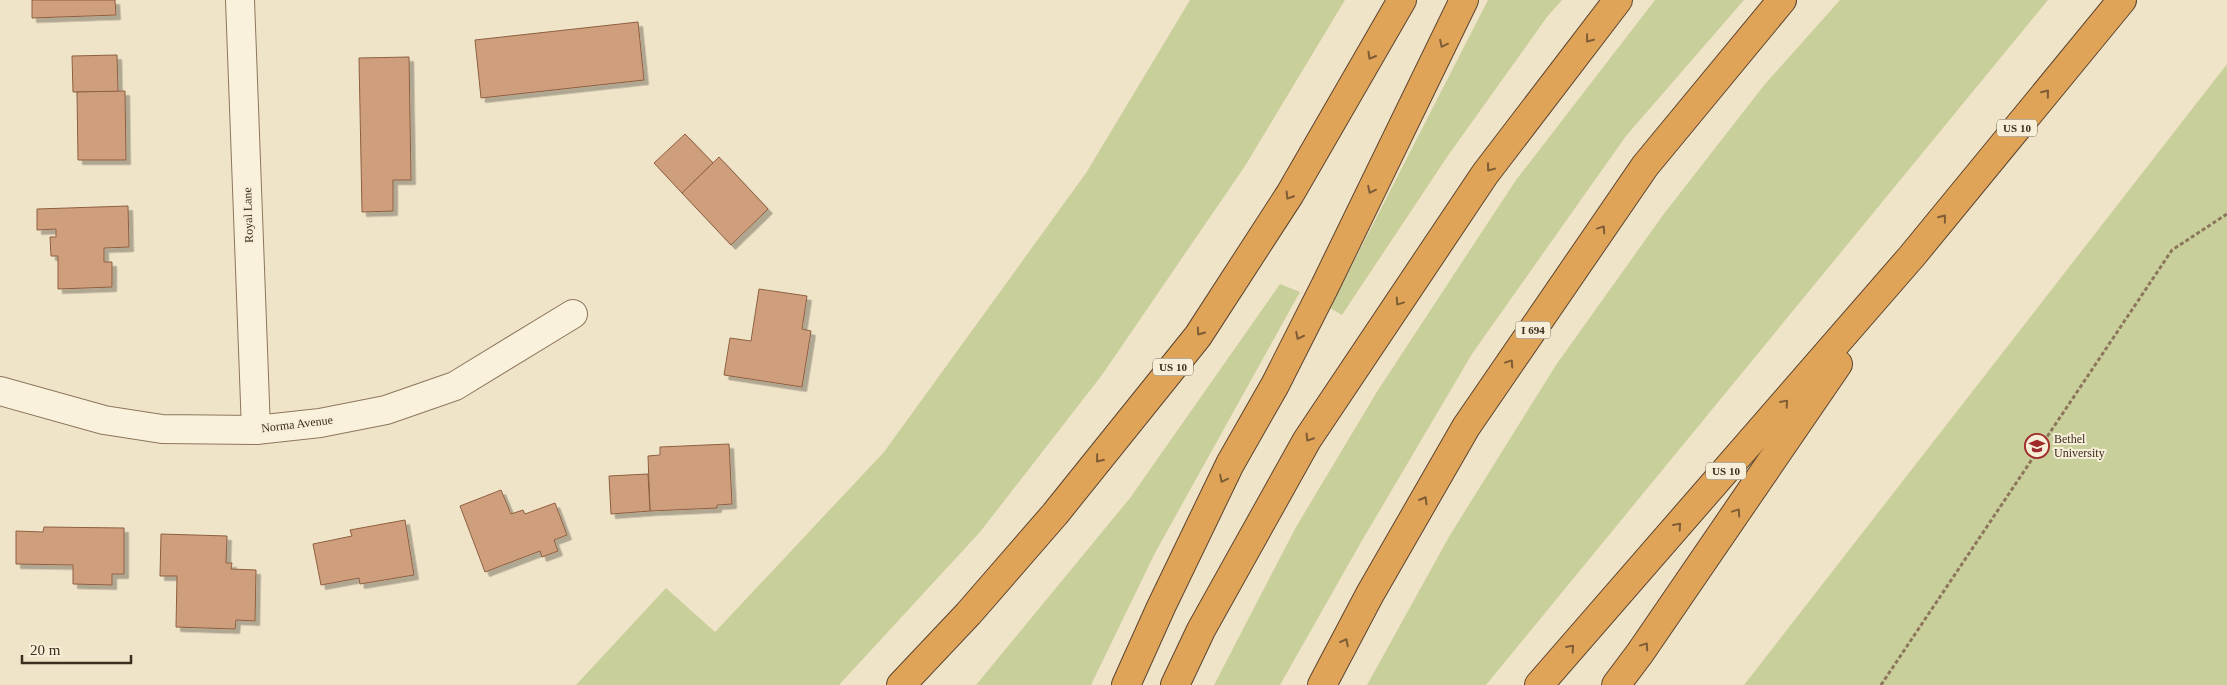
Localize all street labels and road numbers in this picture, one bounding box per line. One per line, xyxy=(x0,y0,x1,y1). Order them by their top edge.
road number: US 10 xyxy=(1997,120,2037,136)
street label: Royal Lane xyxy=(240,187,256,243)
road number: I 694 xyxy=(1516,322,1550,338)
road number: US 10 xyxy=(1153,358,1193,376)
street label: Norma Avenue xyxy=(260,413,334,435)
road number: US 10 xyxy=(1706,462,1746,480)

